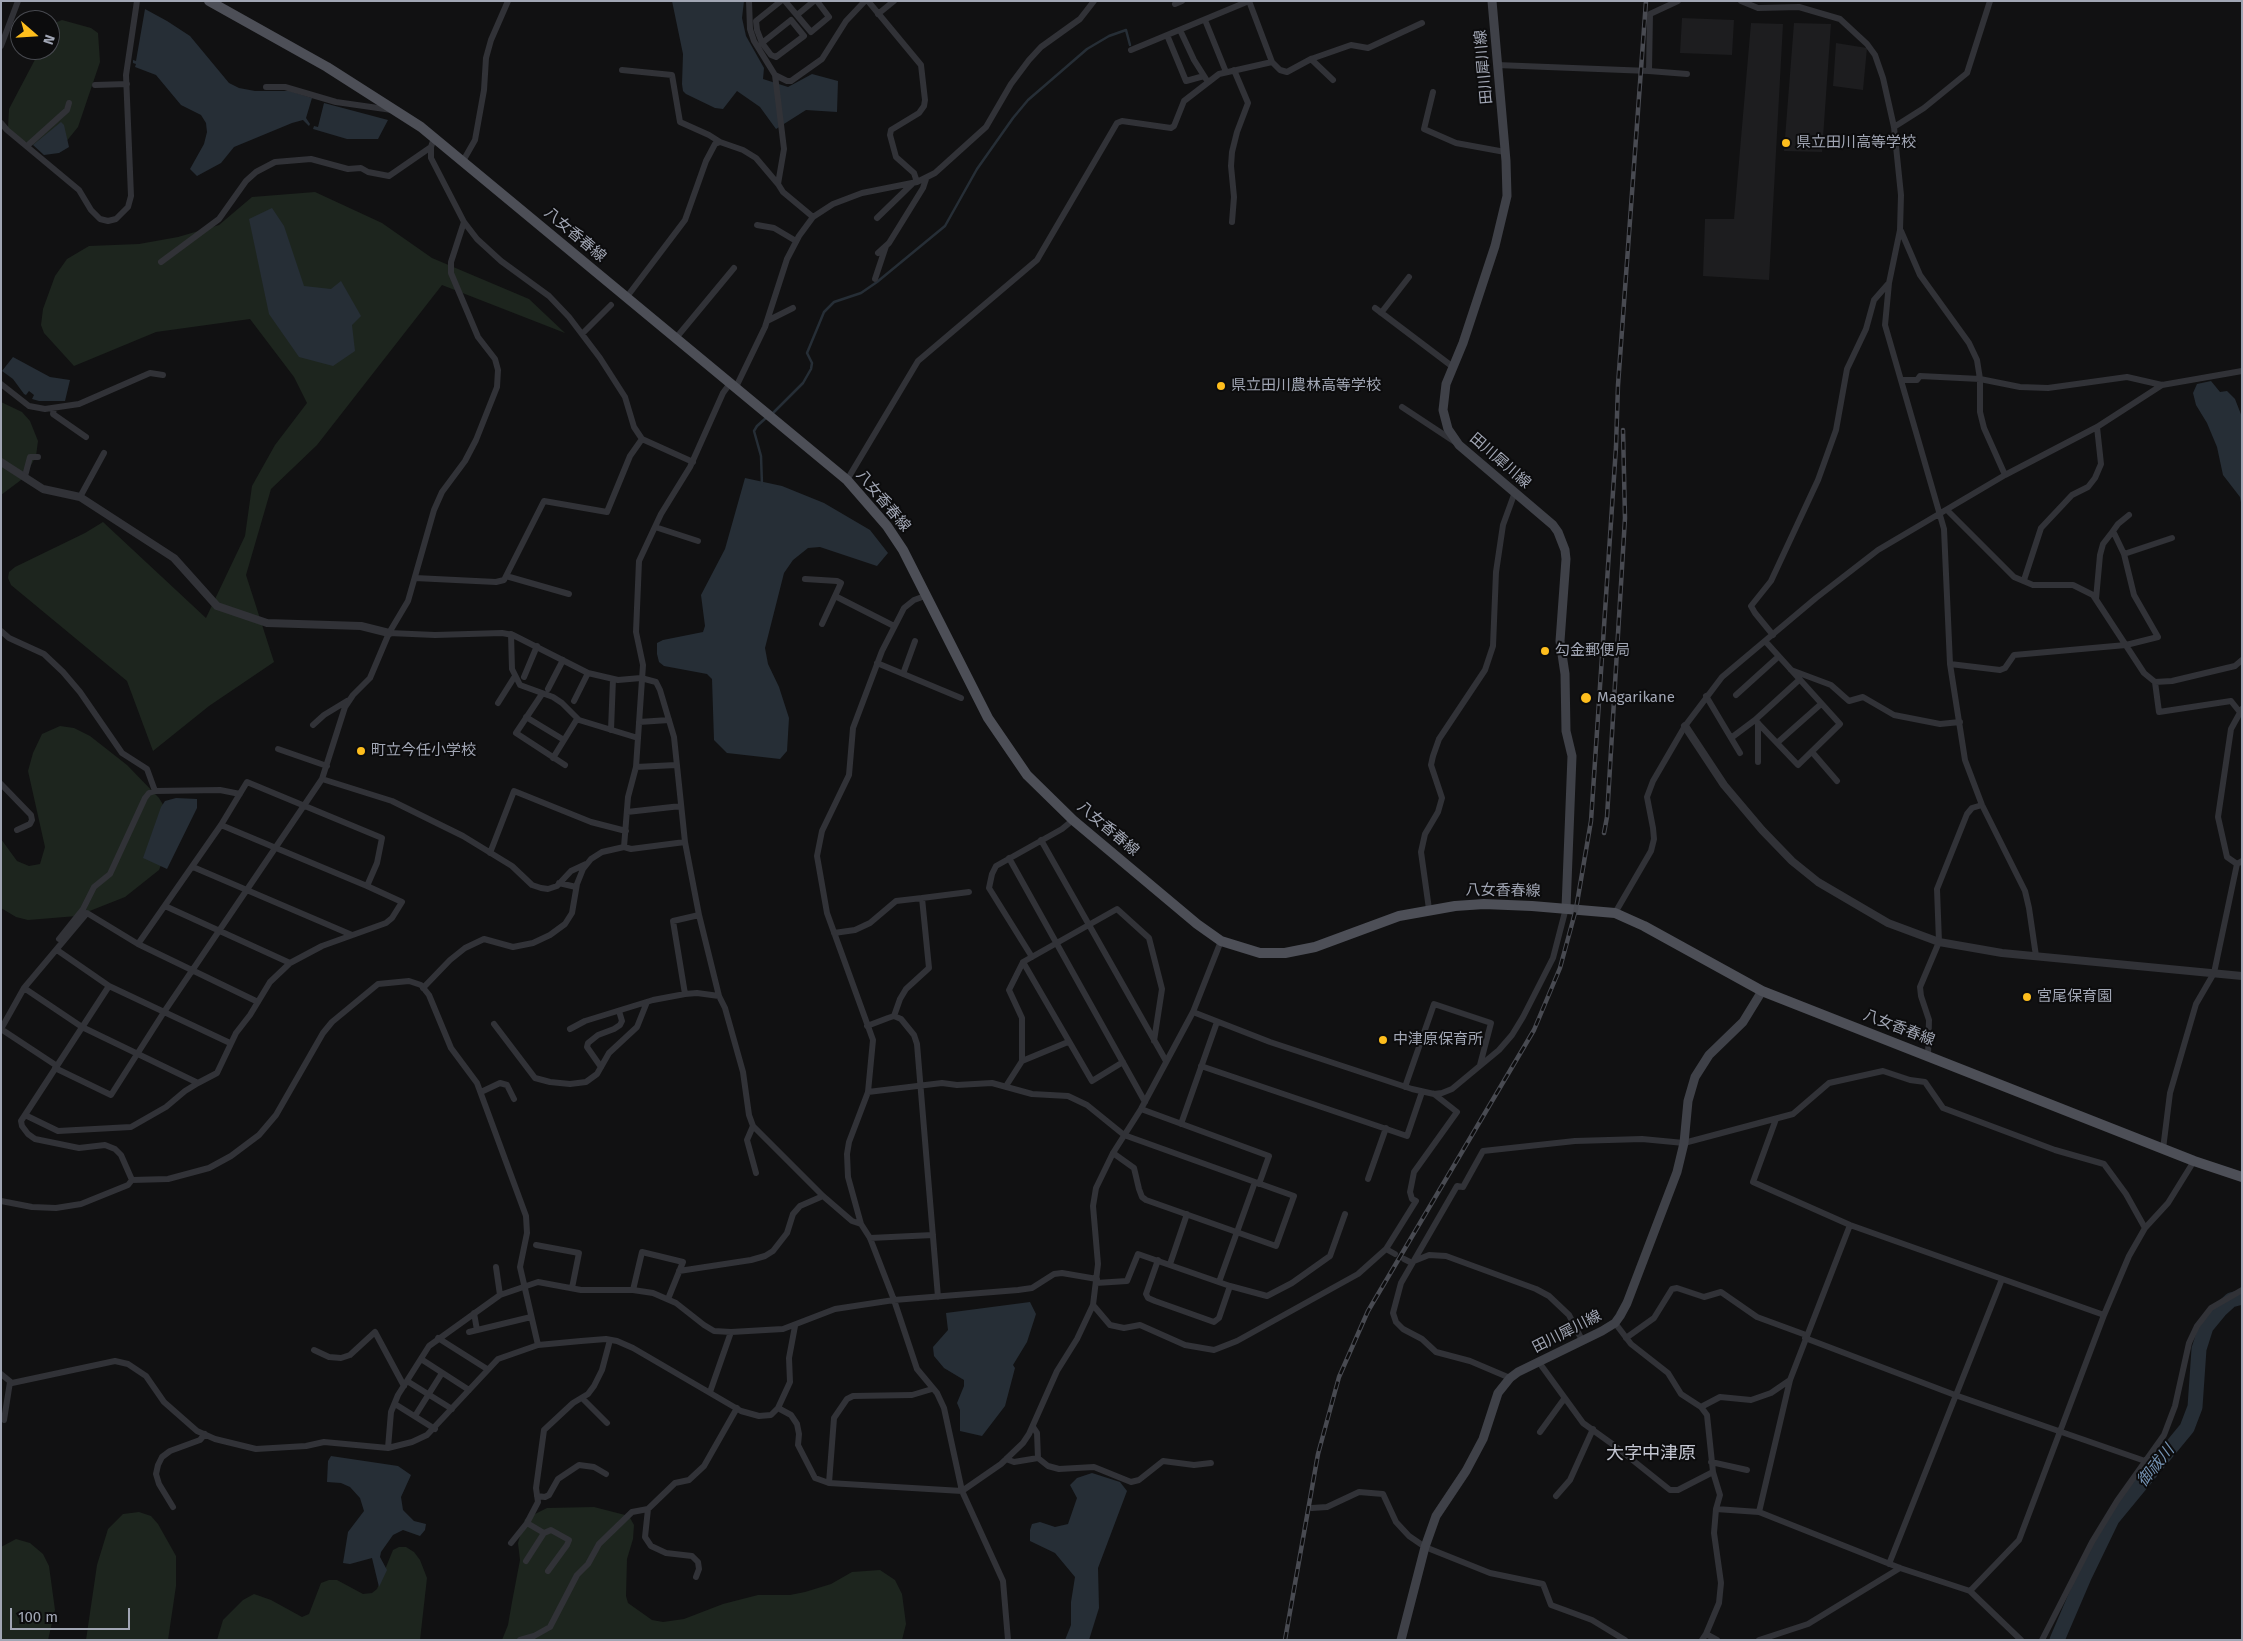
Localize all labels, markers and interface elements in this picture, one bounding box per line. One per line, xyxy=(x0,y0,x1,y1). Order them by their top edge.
north arrow xyxy=(10,10,60,60)
street label: 田川犀川線 xyxy=(1472,29,1496,105)
text: N xyxy=(39,33,58,47)
place label: 県立田川高等学校 xyxy=(1796,134,1916,152)
marker: 県立田川高等学校 xyxy=(1780,137,1792,149)
street label: 八女香春線 xyxy=(540,204,610,266)
place label: 県立田川農林高等学校 xyxy=(1231,377,1381,395)
marker: 県立田川農林高等学校 xyxy=(1215,380,1227,392)
street label: 田川犀川線 xyxy=(1466,430,1534,492)
street label: 八女香春線 xyxy=(852,466,914,536)
place label: 勾金郵便局 xyxy=(1555,642,1630,660)
marker: 勾金郵便局 xyxy=(1539,645,1551,657)
place label: Magarikane xyxy=(1597,689,1675,707)
marker: Magarikane xyxy=(1579,691,1593,705)
place label: 町立今任小学校 xyxy=(371,742,476,760)
marker: 町立今任小学校 xyxy=(355,745,367,757)
street label: 八女香春線 xyxy=(1073,798,1143,860)
street label: 八女香春線 xyxy=(1465,881,1541,901)
place label: 宮尾保育園 xyxy=(2037,988,2112,1006)
marker: 宮尾保育園 xyxy=(2021,991,2033,1003)
street label: 八女香春線 xyxy=(1861,1006,1937,1050)
place label: 中津原保育所 xyxy=(1393,1031,1483,1049)
marker: 中津原保育所 xyxy=(1377,1034,1389,1046)
street label: 田川犀川線 xyxy=(1530,1307,1604,1357)
water label: 御祓川 xyxy=(2133,1441,2179,1491)
district label: 大字中津原 xyxy=(1606,1443,1696,1465)
scale bar xyxy=(12,1598,132,1630)
text: 100 m xyxy=(18,1608,58,1626)

